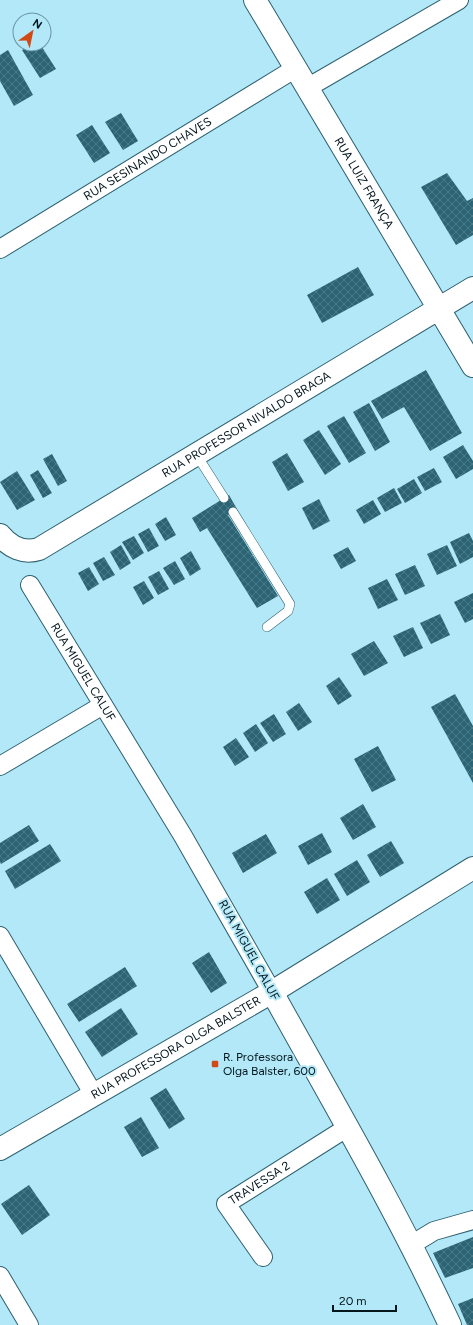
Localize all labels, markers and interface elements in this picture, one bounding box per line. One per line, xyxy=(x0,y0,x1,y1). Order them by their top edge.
north arrow xyxy=(12,12,52,52)
text: N xyxy=(30,16,44,32)
street label: RUA SESINANDO CHAVES xyxy=(81,114,214,203)
street label: RUA LUIZ FRANÇA xyxy=(331,135,397,231)
street label: RUA PROFESSOR NIVALDO BRAGA xyxy=(159,368,333,480)
street label: RUA MIGUEL CALUF xyxy=(48,620,119,724)
street label: RUA MIGUEL CALUF xyxy=(216,897,283,1003)
street label: RUA PROFESSORA OLGA BALSTER xyxy=(89,993,263,1102)
place label: R. Professora Olga Balster, 600 xyxy=(223,1050,316,1078)
marker: R. Professora Olga Balster, 600 xyxy=(210,1059,220,1069)
street label: TRAVESSA 2 xyxy=(226,1158,293,1208)
scale bar xyxy=(333,1287,396,1313)
text: 20 m xyxy=(339,1294,367,1308)

